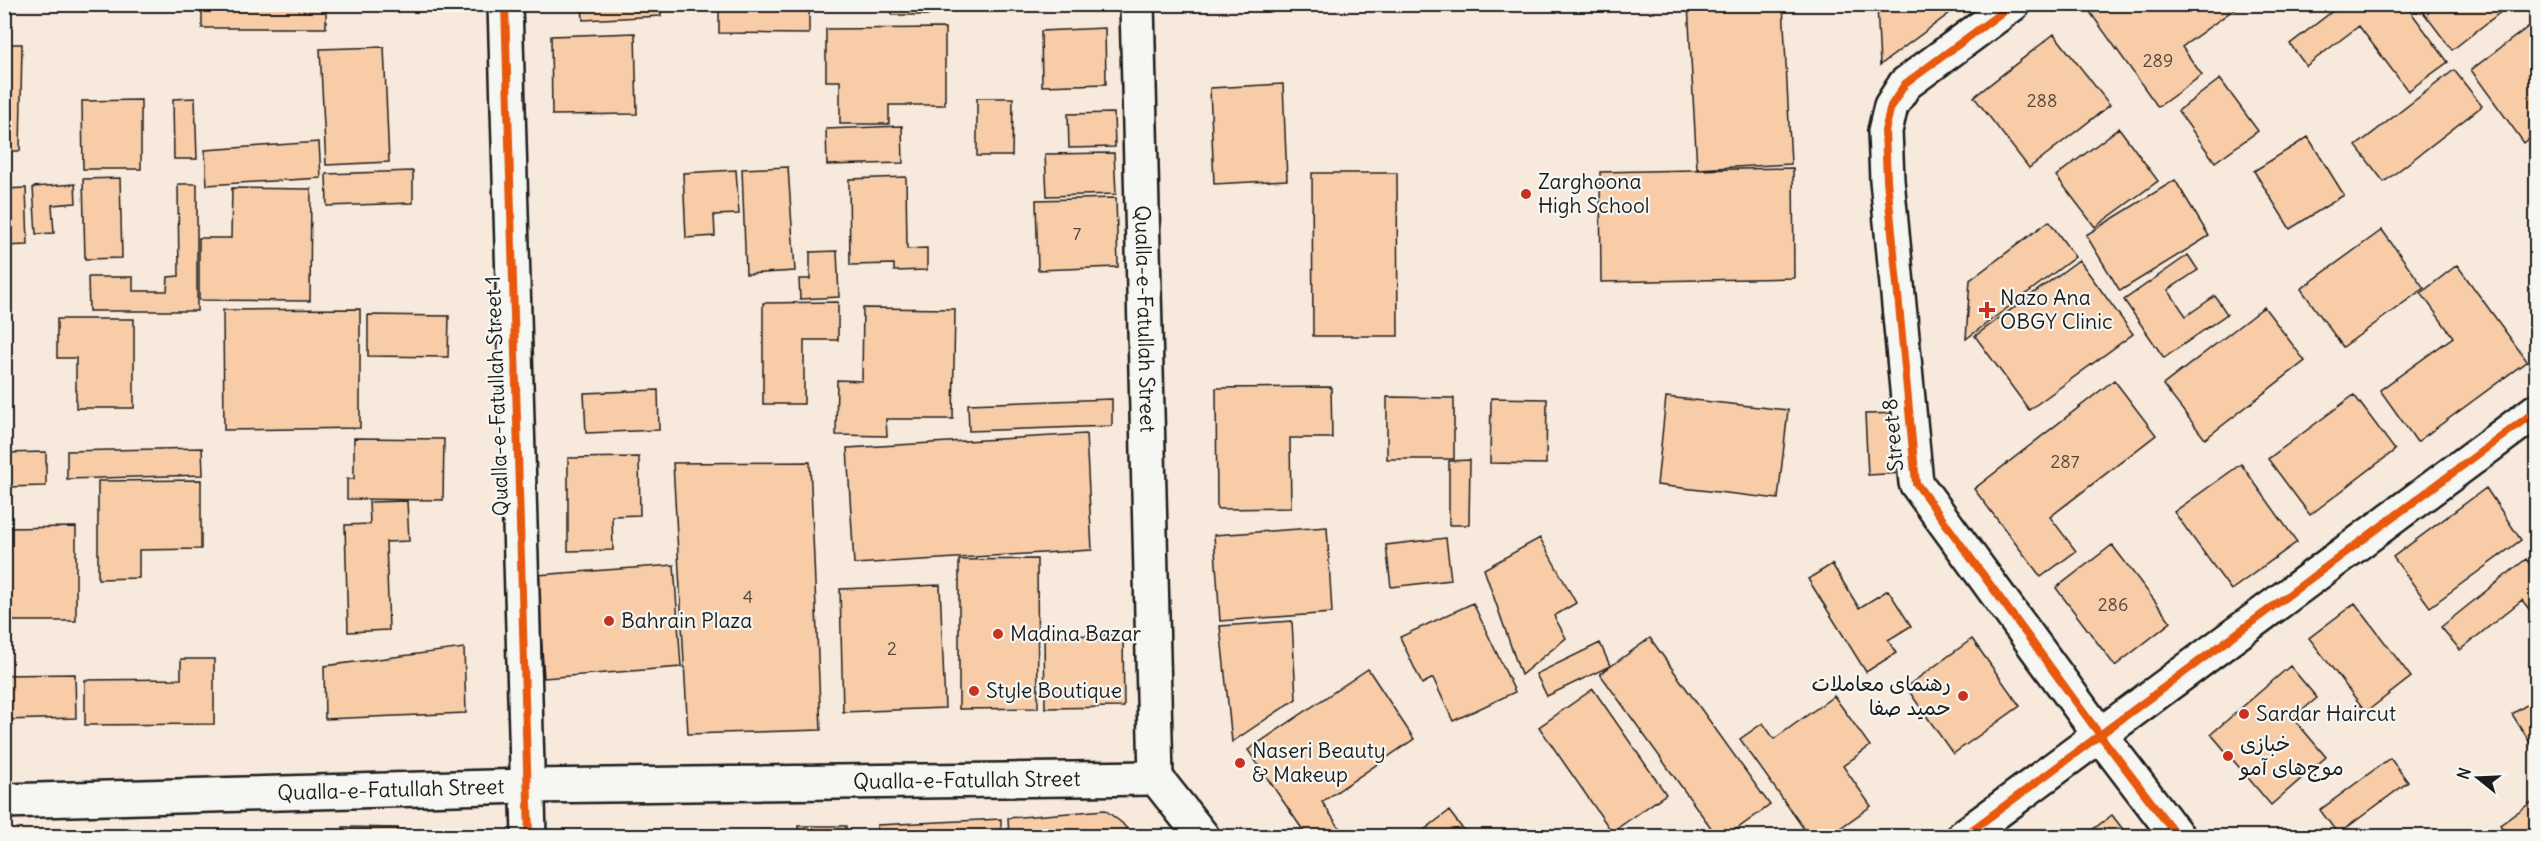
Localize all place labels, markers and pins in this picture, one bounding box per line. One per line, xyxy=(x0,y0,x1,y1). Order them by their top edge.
place label: Zarghoona High School xyxy=(1538,168,1649,219)
marker: Zarghoona High School xyxy=(1519,187,1533,201)
place label: Nazo Ana OBGY Clinic xyxy=(2000,284,2113,335)
marker: Nazo Ana OBGY Clinic xyxy=(1978,301,1996,319)
place label: Bahrain Plaza xyxy=(621,607,752,634)
marker: Bahrain Plaza xyxy=(602,614,616,628)
place label: Madina Bazar xyxy=(1010,620,1142,647)
marker: Madina Bazar xyxy=(991,627,1005,641)
place label: رهنمای معاملات حمید صفا xyxy=(1811,670,1951,721)
place label: Style Boutique xyxy=(986,677,1122,704)
marker: Style Boutique xyxy=(967,684,981,698)
marker: رهنمای معاملات حمید صفا xyxy=(1956,689,1970,703)
place label: Sardar Haircut xyxy=(2256,700,2396,727)
marker: Sardar Haircut xyxy=(2237,707,2251,721)
place label: خبازی موج‌های آمو xyxy=(2238,730,2344,782)
place label: Naseri Beauty & Makeup xyxy=(1252,737,1386,788)
marker: خبازی موج‌های آمو xyxy=(2221,749,2235,763)
marker: Naseri Beauty & Makeup xyxy=(1233,756,1247,770)

